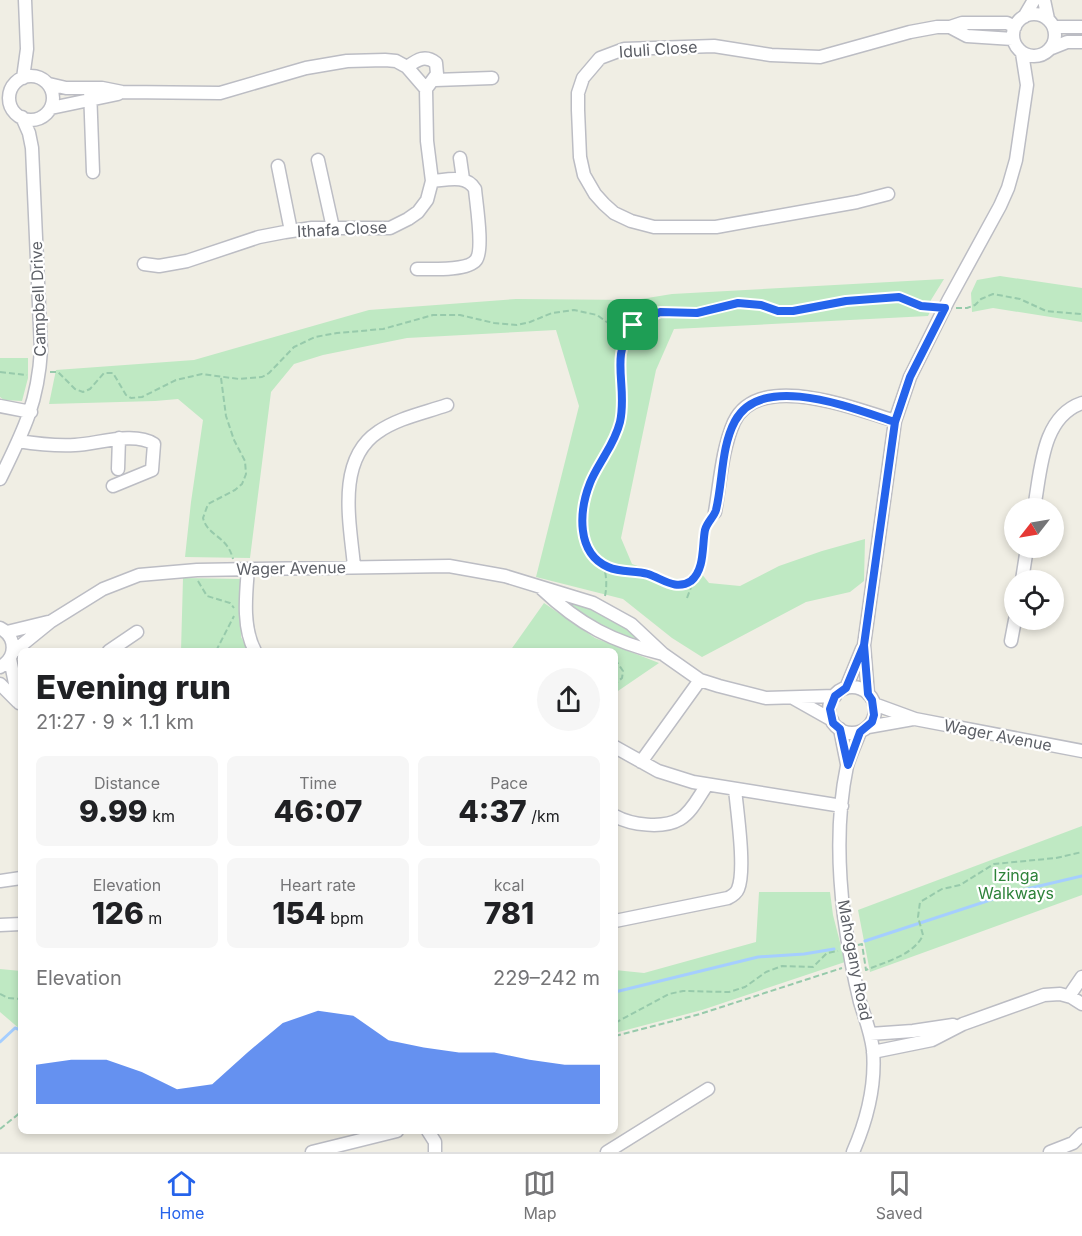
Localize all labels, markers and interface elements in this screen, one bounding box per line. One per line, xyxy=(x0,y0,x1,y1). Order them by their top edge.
street label: Iduli Close xyxy=(618,36,698,62)
street label: Ithafa Close xyxy=(296,217,388,241)
street label: Campbell Drive xyxy=(26,241,50,357)
pin xyxy=(607,299,658,350)
icon: arrive xyxy=(616,308,649,341)
north arrow xyxy=(1004,498,1064,558)
map controls xyxy=(1004,498,1064,630)
street label: Wager Avenue xyxy=(236,557,346,579)
button: locate xyxy=(1004,570,1064,630)
text: Evening run xyxy=(36,667,231,707)
button: share xyxy=(537,668,600,731)
text: 21:27 · 9 × 1.1 km xyxy=(36,710,194,734)
street label: Wager Avenue xyxy=(942,715,1054,755)
text: Distance xyxy=(94,773,160,793)
text: Time xyxy=(299,773,337,793)
text: Pace xyxy=(490,773,528,793)
text: 9.99 xyxy=(79,793,148,829)
text: 46:07 xyxy=(274,793,362,829)
text: 4:37 xyxy=(458,793,527,829)
text: km xyxy=(148,806,175,826)
text: /km xyxy=(527,806,560,826)
park label: Izinga Walkways xyxy=(978,865,1054,903)
text: Elevation xyxy=(93,875,161,895)
text: Heart rate xyxy=(280,875,356,895)
text: kcal xyxy=(494,875,524,895)
text: 126 xyxy=(92,895,144,931)
text: 154 xyxy=(272,895,326,931)
text: 781 xyxy=(484,895,534,931)
street label: Mahogany Road xyxy=(833,898,877,1022)
text: m xyxy=(144,908,162,928)
text: bpm xyxy=(326,908,364,928)
text: Elevation xyxy=(36,966,122,990)
text: 229–242 m xyxy=(493,966,600,990)
tab: Home xyxy=(160,1167,204,1223)
tab: Map xyxy=(523,1167,557,1223)
tab: Saved xyxy=(876,1167,922,1223)

